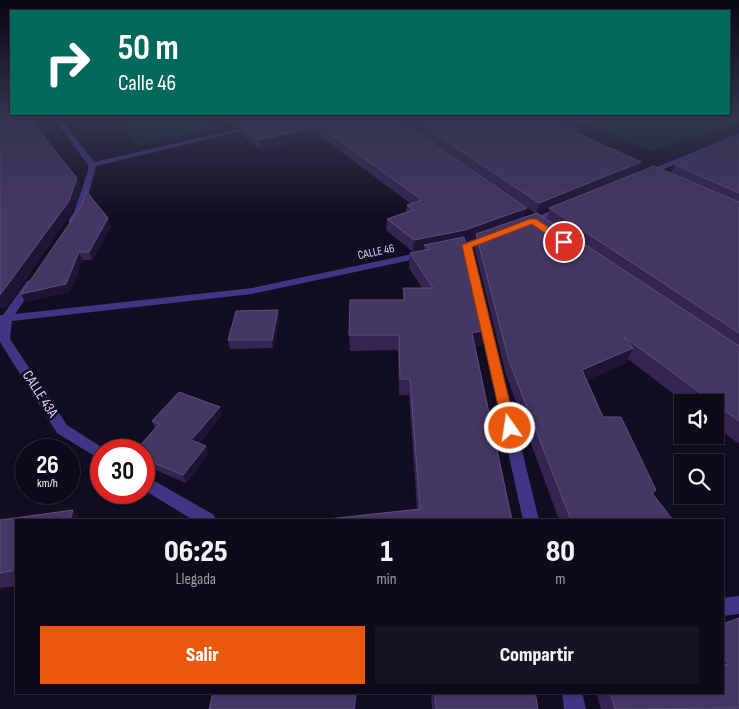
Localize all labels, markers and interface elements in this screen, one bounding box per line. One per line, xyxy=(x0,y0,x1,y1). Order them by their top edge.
text: 50 m xyxy=(118,27,179,70)
icon: right xyxy=(35,30,100,95)
text: Calle 46 xyxy=(118,70,176,97)
pin xyxy=(543,221,585,263)
icon: arrive xyxy=(550,228,578,256)
street label: CALLE 46 xyxy=(356,241,396,263)
street label: CALLE 43A xyxy=(18,367,63,422)
map controls xyxy=(674,394,724,504)
button: sound xyxy=(674,394,724,444)
position arrow xyxy=(483,401,535,453)
speed limit sign: 30 xyxy=(90,439,155,504)
text: 26 xyxy=(36,450,59,481)
button: search xyxy=(674,454,724,504)
text: km/h xyxy=(37,476,58,491)
text: 06:25 xyxy=(164,534,228,570)
text: 1 xyxy=(380,534,393,570)
text: 80 xyxy=(546,534,575,570)
text: Llegada xyxy=(176,570,216,589)
text: min xyxy=(377,570,397,589)
text: m xyxy=(555,570,565,589)
button: Salir xyxy=(40,626,365,684)
button: Compartir xyxy=(375,626,699,684)

